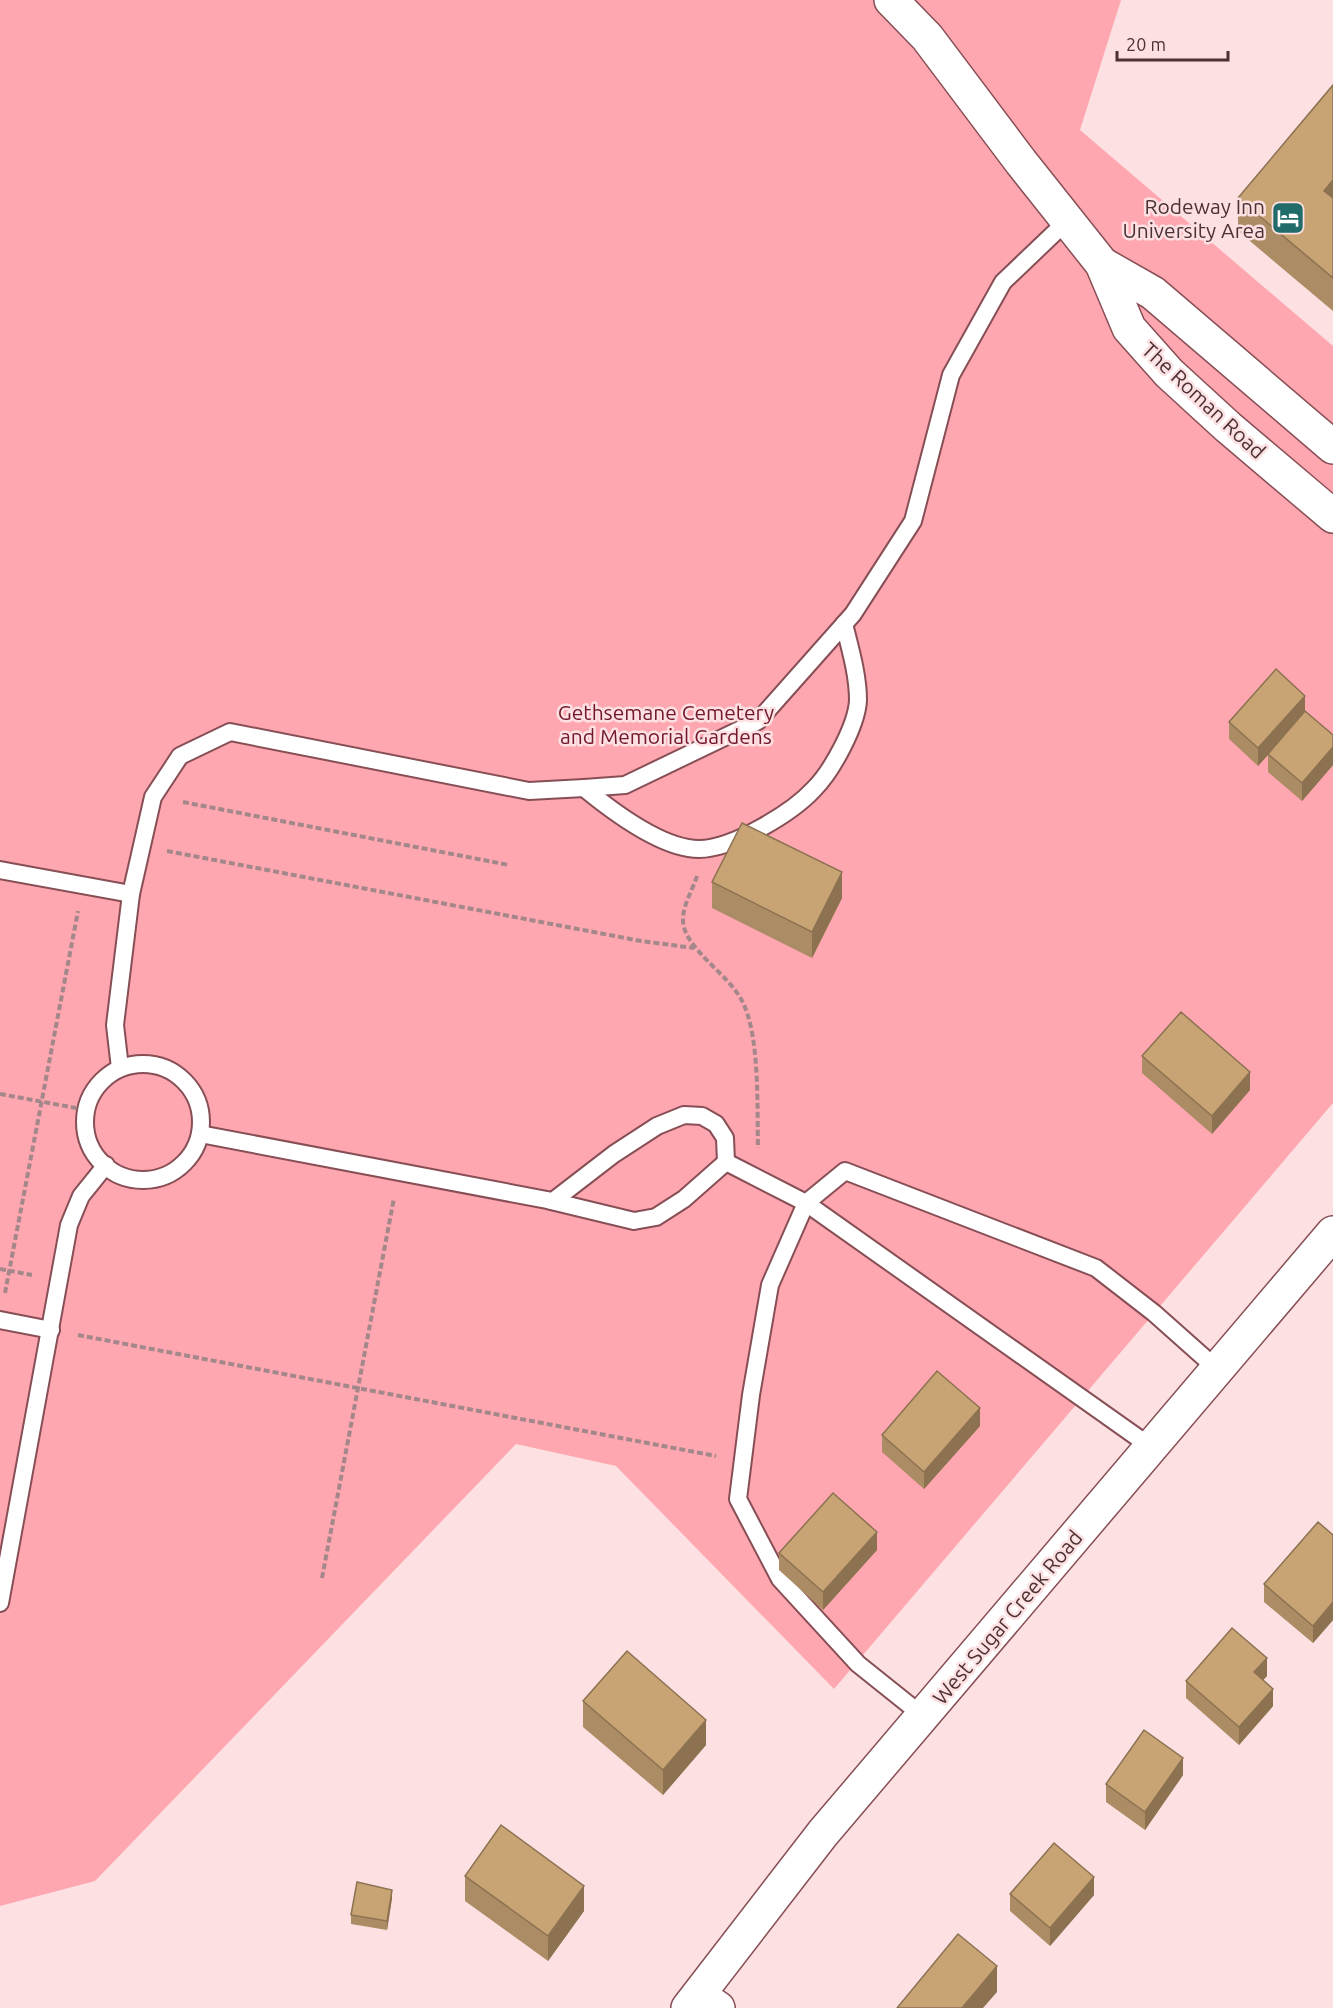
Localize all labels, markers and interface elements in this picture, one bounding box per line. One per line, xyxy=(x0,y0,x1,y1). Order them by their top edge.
scale bar xyxy=(1117,24,1228,62)
text: 20 m xyxy=(1126,34,1166,54)
place label: Rodeway Inn University Area xyxy=(1122,194,1265,242)
hotel icon: Rodeway Inn University Area xyxy=(1270,200,1306,236)
street label: The Roman Road xyxy=(1137,337,1271,463)
park label: Gethsemane Cemetery and Memorial Gardens xyxy=(558,700,774,748)
street label: West Sugar Creek Road xyxy=(927,1525,1087,1709)

